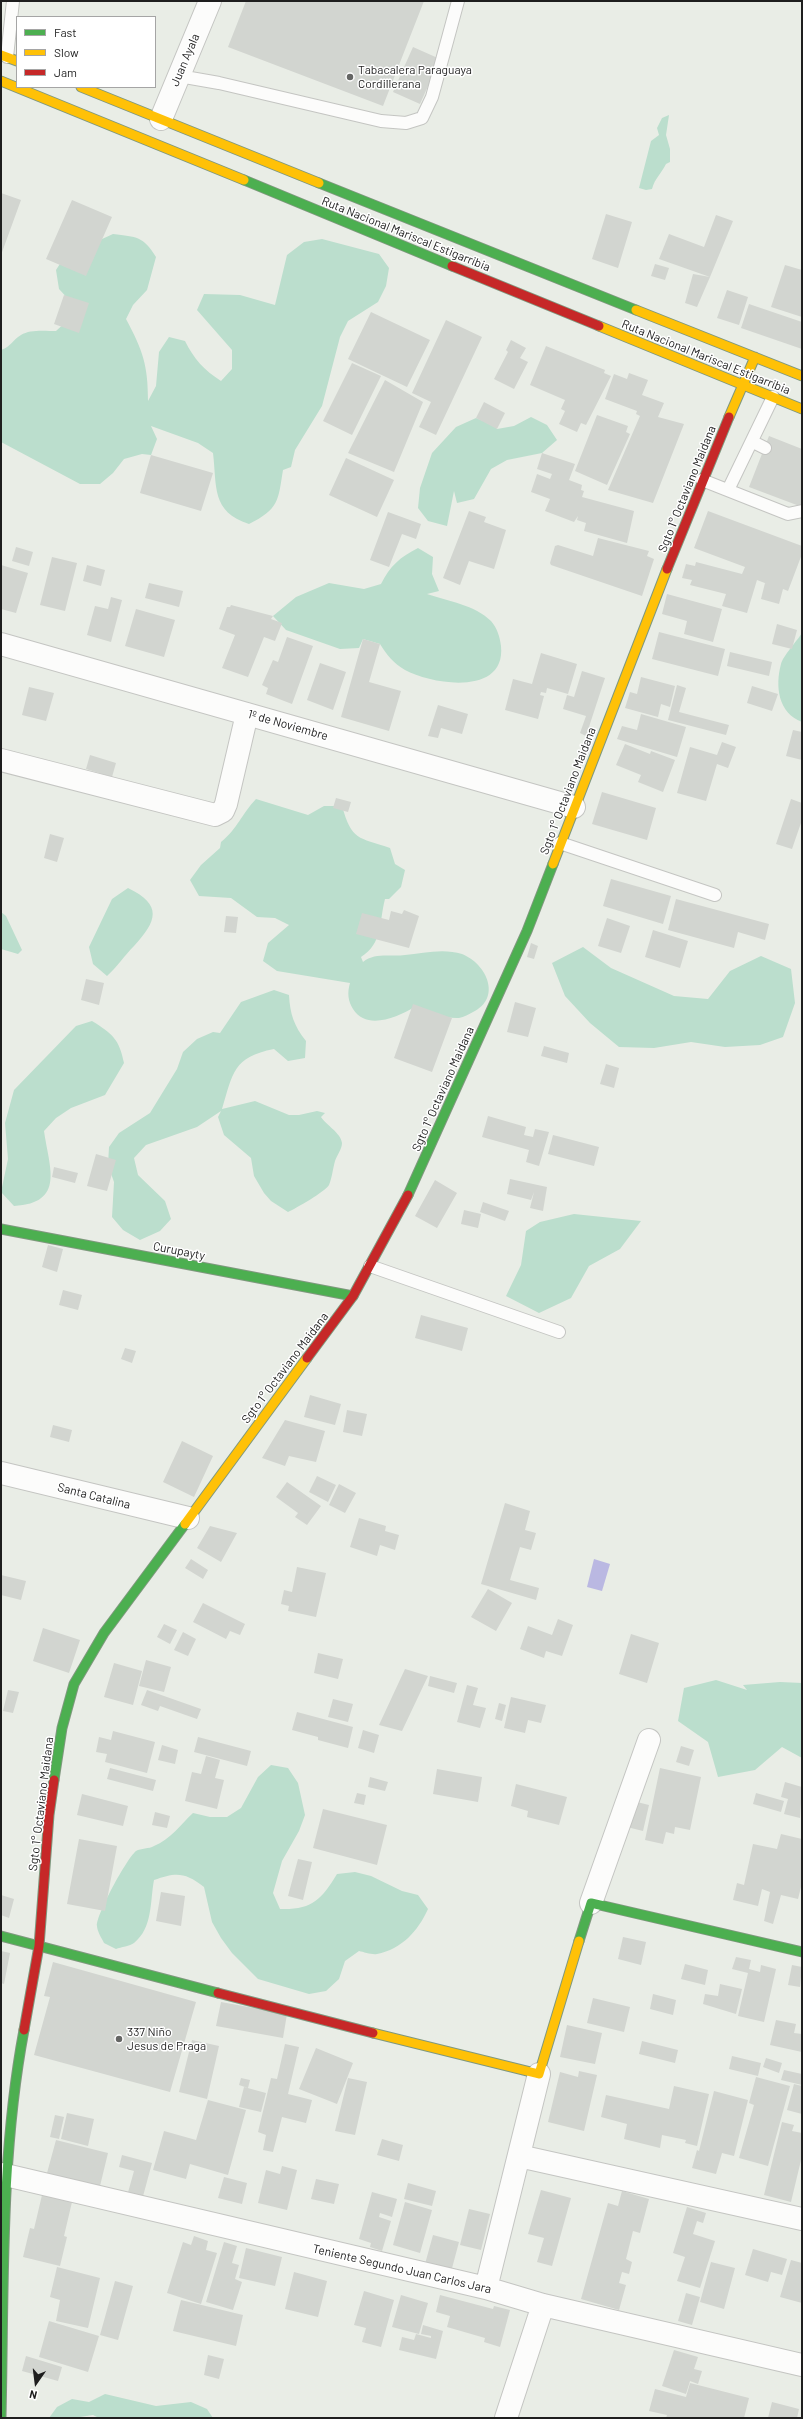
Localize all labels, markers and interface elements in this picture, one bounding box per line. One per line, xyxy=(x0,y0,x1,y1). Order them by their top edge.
legend xyxy=(16,16,156,88)
text: Fast xyxy=(54,25,77,39)
street label: Juan Ayala xyxy=(167,32,203,88)
text: Slow xyxy=(54,45,79,59)
place label: Tabacalera Paraguaya Cordillerana xyxy=(358,63,472,91)
text: Jam xyxy=(54,65,77,79)
marker: Tabacalera Paraguaya Cordillerana xyxy=(345,72,355,82)
street label: Ruta Nacional Mariscal Estigarribia xyxy=(320,194,492,274)
street label: Ruta Nacional Mariscal Estigarribia xyxy=(620,317,792,397)
street label: Sgto 1° Octaviano Maidana xyxy=(655,424,719,554)
street label: 1º de Noviembre xyxy=(246,707,330,743)
street label: Sgto 1° Octaviano Maidana xyxy=(537,725,599,857)
street label: Sgto 1° Octaviano Maidana xyxy=(409,1024,477,1154)
street label: Curupayty xyxy=(152,1239,206,1263)
street label: Sgto 1° Octaviano Maidana xyxy=(239,1310,331,1426)
street label: Santa Catalina xyxy=(56,1480,132,1512)
street label: Sgto 1° Octaviano Maidana xyxy=(26,1736,56,1872)
place label: 337 Niño Jesus de Praga xyxy=(127,2025,206,2053)
marker: 337 Niño Jesus de Praga xyxy=(114,2034,124,2044)
street label: Teniente Segundo Juan Carlos Jara xyxy=(311,2241,493,2297)
north arrow xyxy=(16,2363,56,2403)
text: N xyxy=(28,2388,38,2402)

